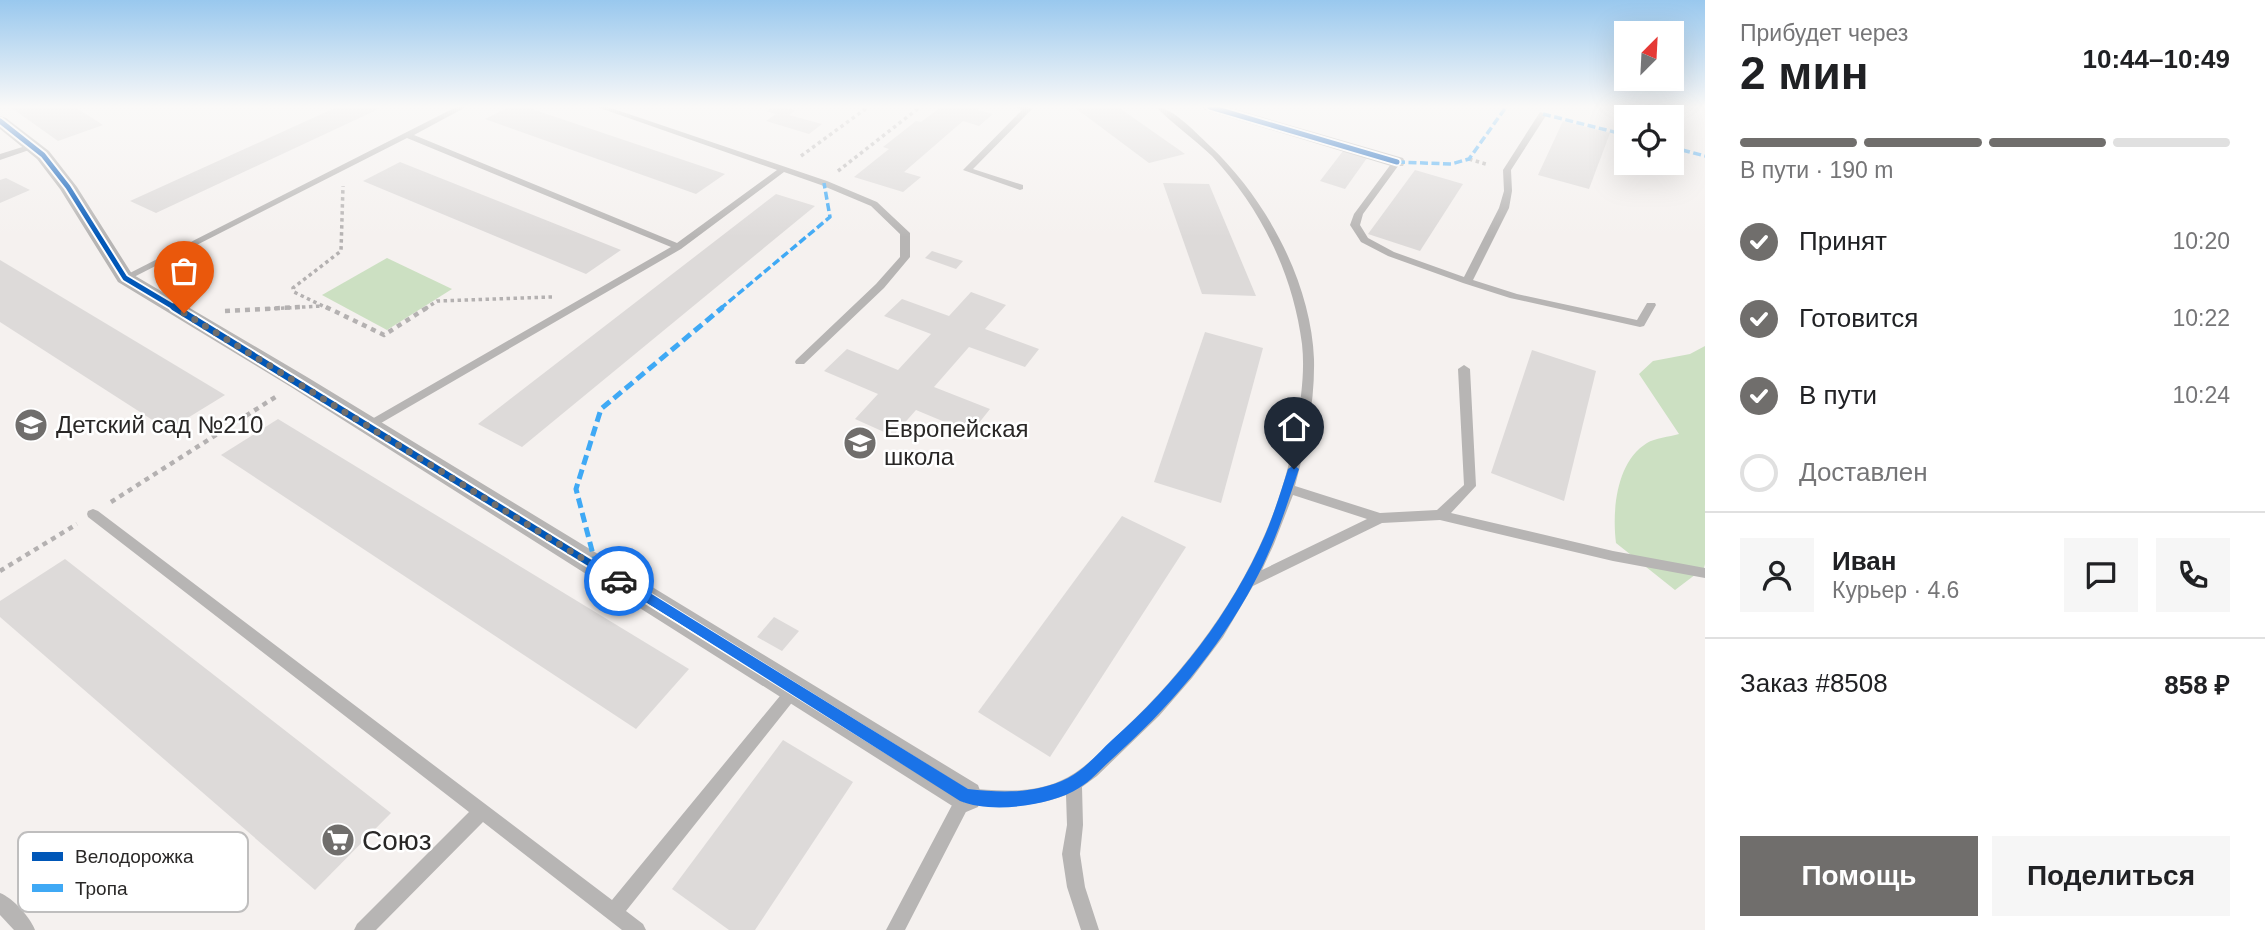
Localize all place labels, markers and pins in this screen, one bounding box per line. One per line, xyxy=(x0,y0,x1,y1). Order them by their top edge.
pin xyxy=(154,241,214,313)
pin xyxy=(1264,397,1324,469)
school or university icon: Детский сад №210 xyxy=(12,406,50,444)
place label: Детский сад №210 xyxy=(56,411,263,438)
place label: Европейская школа xyxy=(884,415,1029,470)
school or university icon: Европейская школа xyxy=(841,424,879,462)
supermarket icon: Союз xyxy=(319,821,357,859)
place label: Союз xyxy=(362,825,432,856)

